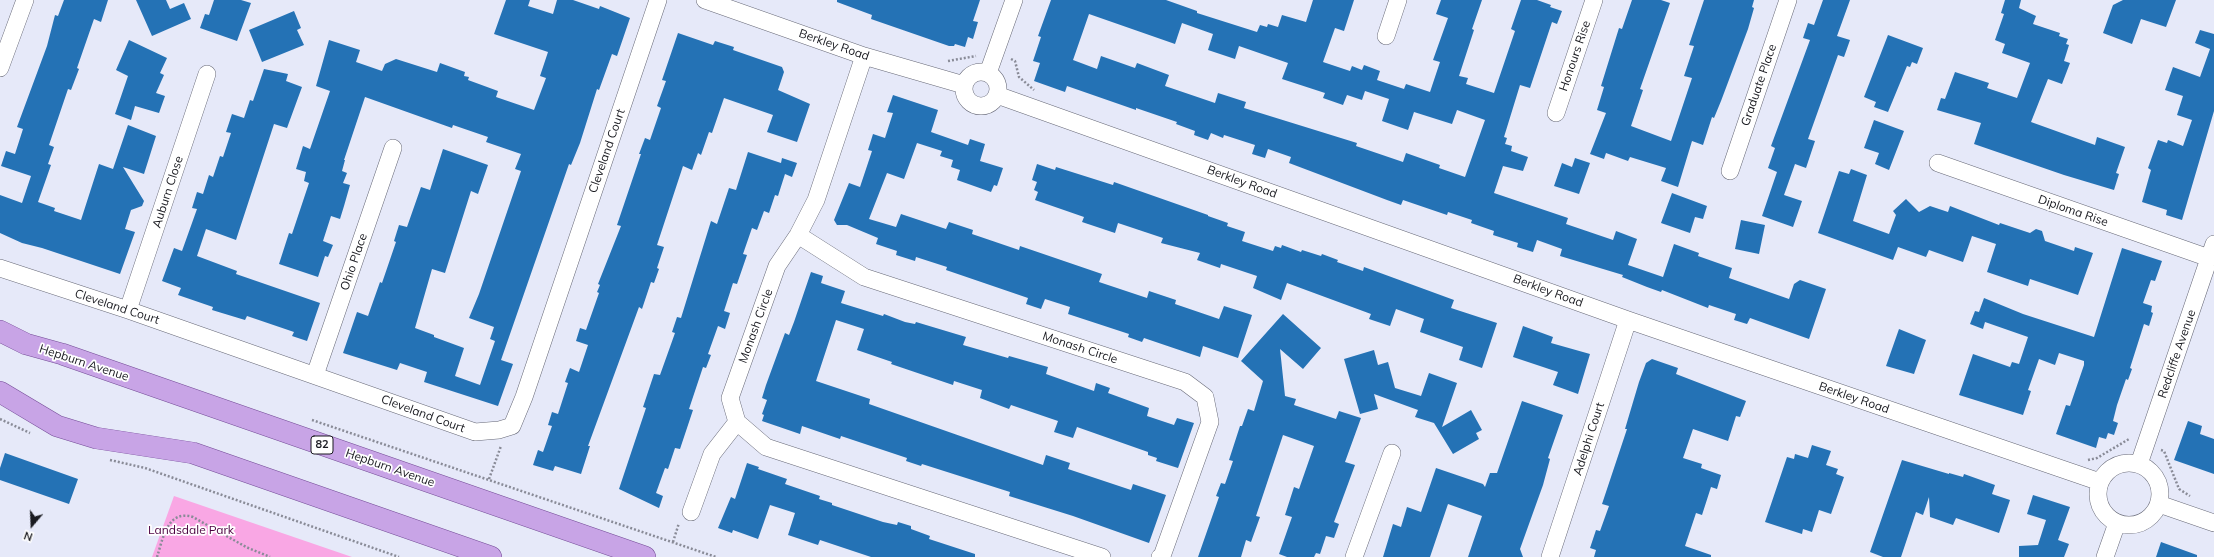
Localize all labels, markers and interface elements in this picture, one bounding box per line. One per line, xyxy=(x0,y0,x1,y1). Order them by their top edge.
street label: Honours Rise xyxy=(1556,19,1594,93)
street label: Berkley Road xyxy=(797,26,871,64)
street label: Graduate Place xyxy=(1738,42,1780,128)
street label: Cleveland Court xyxy=(586,107,628,195)
street label: Auburn Close xyxy=(150,154,186,230)
street label: Berkley Road xyxy=(1205,163,1279,201)
street label: Diploma Rise xyxy=(2036,192,2110,230)
street label: Ohio Place xyxy=(338,232,370,292)
street label: Berkley Road xyxy=(1511,272,1585,310)
street label: Cleveland Court xyxy=(73,287,161,327)
street label: Monash Circle xyxy=(736,287,776,365)
street label: Redcliffe Avenue xyxy=(2155,308,2199,400)
street label: Monash Circle xyxy=(1041,329,1119,367)
street label: Hepburn Avenue xyxy=(37,342,131,384)
street label: Berkley Road xyxy=(1817,379,1891,417)
street label: Cleveland Court xyxy=(379,392,467,436)
street label: Adelphi Court xyxy=(1570,401,1608,477)
road number: 82 xyxy=(311,436,333,454)
street label: Hepburn Avenue xyxy=(344,446,436,490)
north arrow xyxy=(12,505,52,545)
park label: Landsdale Park xyxy=(148,523,234,537)
text: N xyxy=(22,528,34,544)

